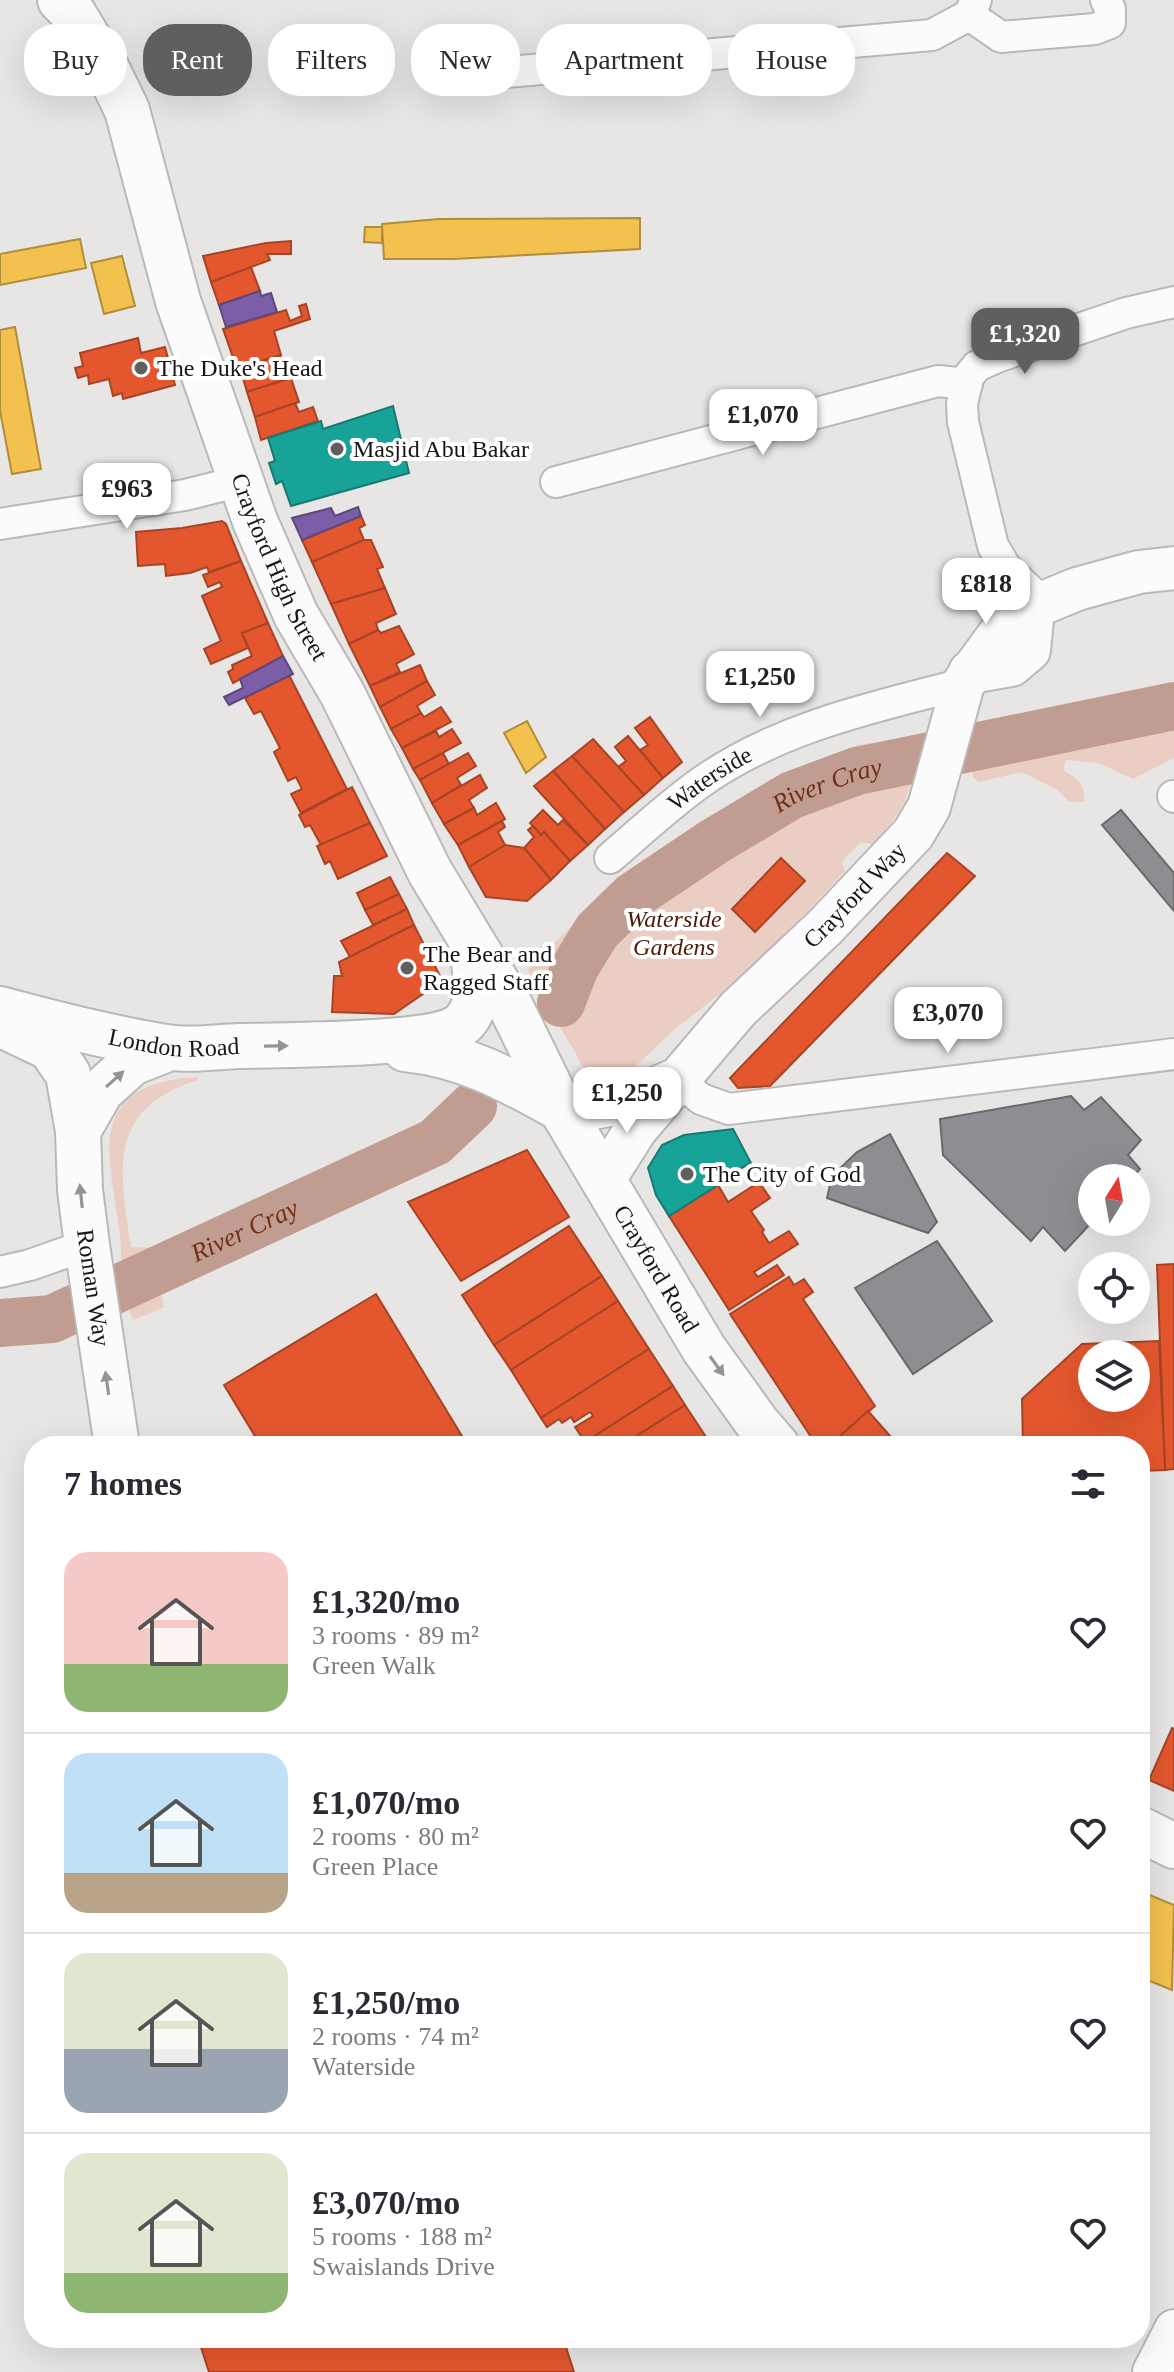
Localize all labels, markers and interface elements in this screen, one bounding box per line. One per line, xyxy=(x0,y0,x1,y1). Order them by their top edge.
chip: Buy xyxy=(24,24,127,96)
chip: Rent xyxy=(143,24,252,96)
chip: Filters xyxy=(268,24,395,96)
chip: New xyxy=(411,24,520,96)
chip: Apartment xyxy=(536,24,712,96)
chip: House xyxy=(728,24,855,96)
pin: £1,320 xyxy=(960,308,1090,376)
text: £1,320 xyxy=(989,319,1061,348)
place label: The Duke's Head xyxy=(157,355,323,381)
marker: The Duke's Head xyxy=(132,359,150,377)
pin: £1,070 xyxy=(698,389,828,457)
text: £1,070 xyxy=(727,400,799,429)
place label: Masjid Abu Bakar xyxy=(353,436,529,462)
marker: Masjid Abu Bakar xyxy=(328,440,346,458)
pin: £963 xyxy=(80,463,174,531)
street label: Crayford High Street xyxy=(226,470,333,665)
text: £963 xyxy=(101,474,153,503)
pin: £818 xyxy=(939,558,1033,626)
text: £818 xyxy=(960,569,1012,598)
pin: £1,250 xyxy=(695,651,825,719)
text: £1,250 xyxy=(724,662,796,691)
street label: Waterside xyxy=(663,741,756,816)
water label: River Cray xyxy=(766,752,885,819)
street label: Crayford Way xyxy=(798,837,911,953)
park label: Waterside Gardens xyxy=(626,906,722,960)
place label: The Bear and Ragged Staff xyxy=(423,941,552,995)
marker: The Bear and Ragged Staff xyxy=(398,959,416,977)
pin: £3,070 xyxy=(883,987,1013,1055)
text: £3,070 xyxy=(912,998,984,1027)
street label: London Road xyxy=(106,1023,240,1062)
one-way arrow xyxy=(264,1039,289,1052)
pin: £1,250 xyxy=(562,1067,692,1135)
one-way arrow xyxy=(104,1071,124,1088)
text: £1,250 xyxy=(591,1078,663,1107)
place label: The City of God xyxy=(703,1161,861,1187)
north arrow xyxy=(1078,1164,1150,1236)
map controls xyxy=(1078,1164,1150,1412)
marker: The City of God xyxy=(678,1165,696,1183)
one-way arrow xyxy=(74,1183,87,1208)
water label: River Cray xyxy=(185,1193,303,1268)
street label: Crayford Road xyxy=(608,1201,704,1337)
street label: Roman Way xyxy=(72,1228,115,1348)
button: locate xyxy=(1078,1252,1150,1324)
button: layers xyxy=(1078,1340,1150,1412)
one-way arrow xyxy=(708,1356,724,1377)
one-way arrow xyxy=(100,1370,113,1395)
icon: filters xyxy=(1066,1462,1110,1506)
text: 7 homes xyxy=(64,1465,182,1502)
text: £1,320/mo xyxy=(312,1583,460,1620)
icon: home xyxy=(128,1584,224,1680)
icon: heart xyxy=(1066,1610,1110,1654)
text: 3 rooms · 89 m² xyxy=(312,1621,479,1650)
text: Green Walk xyxy=(312,1651,436,1680)
text: £1,070/mo xyxy=(312,1784,460,1821)
icon: home xyxy=(128,1785,224,1881)
icon: heart xyxy=(1066,1811,1110,1855)
text: 2 rooms · 80 m² xyxy=(312,1822,479,1851)
text: Green Place xyxy=(312,1852,438,1881)
text: £1,250/mo xyxy=(312,1984,460,2021)
icon: home xyxy=(128,1985,224,2081)
icon: heart xyxy=(1066,2011,1110,2055)
text: 2 rooms · 74 m² xyxy=(312,2022,479,2051)
text: Waterside xyxy=(312,2052,415,2081)
text: £3,070/mo xyxy=(312,2184,460,2221)
icon: home xyxy=(128,2185,224,2281)
icon: heart xyxy=(1066,2211,1110,2255)
text: 5 rooms · 188 m² xyxy=(312,2222,492,2251)
text: Swaislands Drive xyxy=(312,2252,495,2281)

